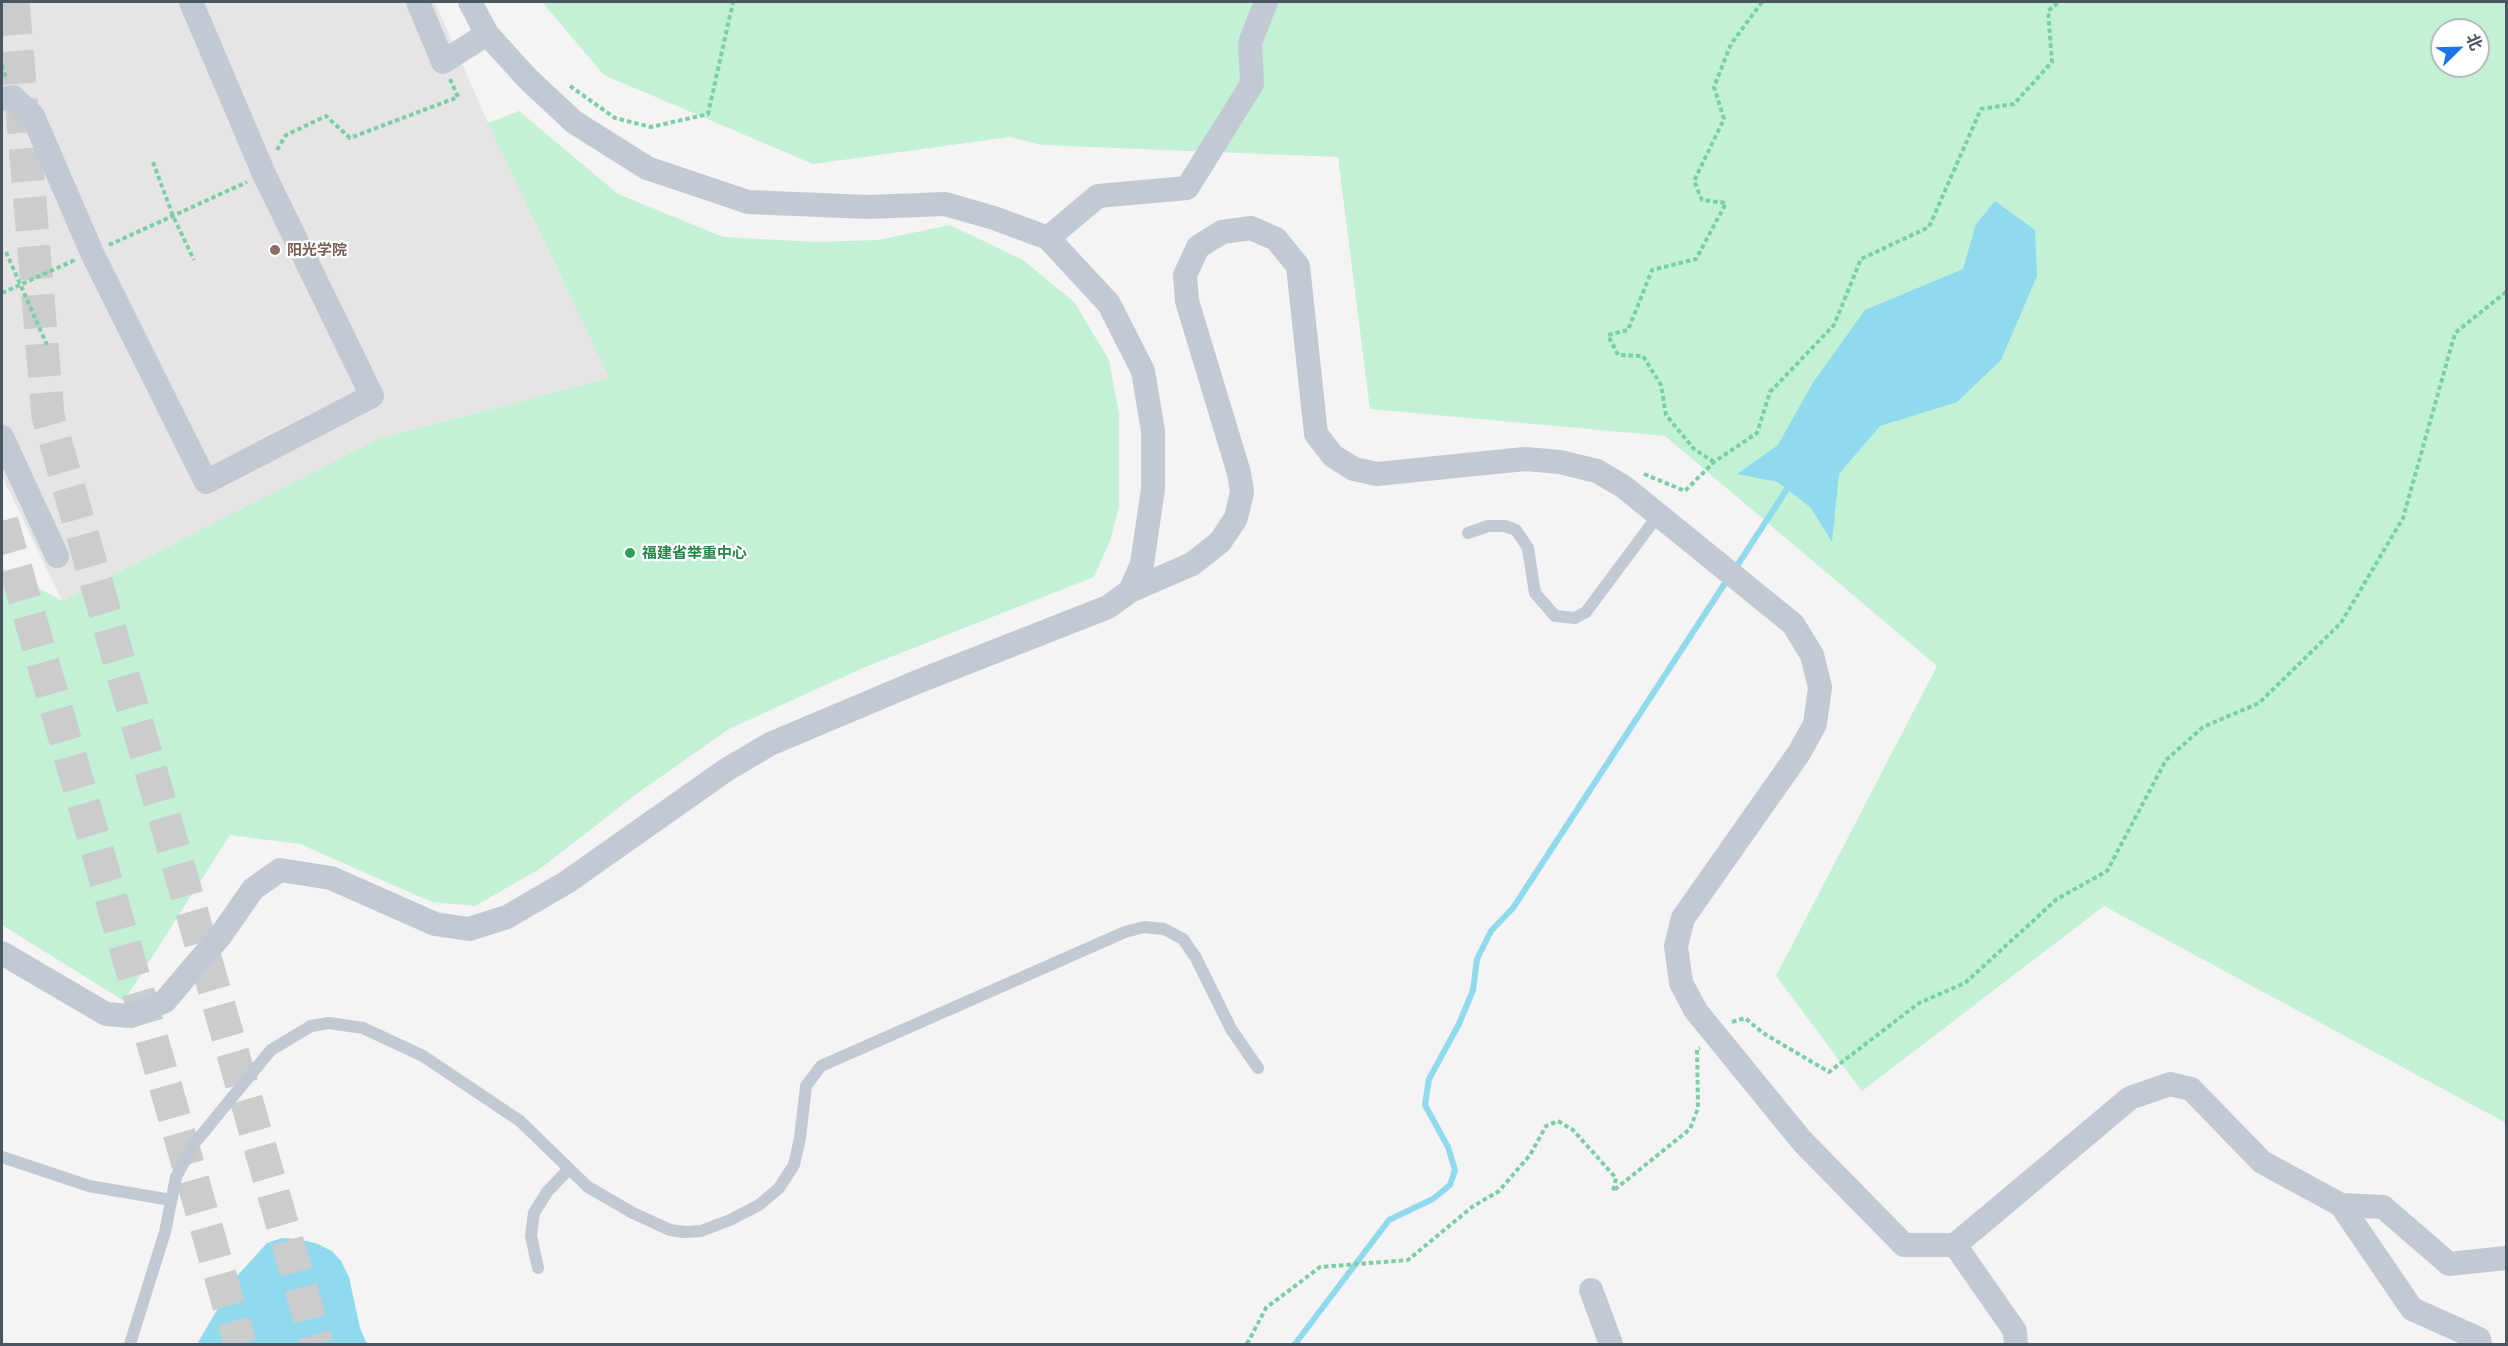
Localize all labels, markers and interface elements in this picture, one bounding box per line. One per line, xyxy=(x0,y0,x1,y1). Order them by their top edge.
north arrow xyxy=(2430,18,2490,78)
text: 北 xyxy=(2462,30,2487,53)
place label: 阳光学院 xyxy=(287,241,347,259)
marker: 阳光学院 xyxy=(268,243,282,257)
place label: 福建省举重中心 xyxy=(642,544,747,562)
marker: 福建省举重中心 xyxy=(623,546,637,560)

